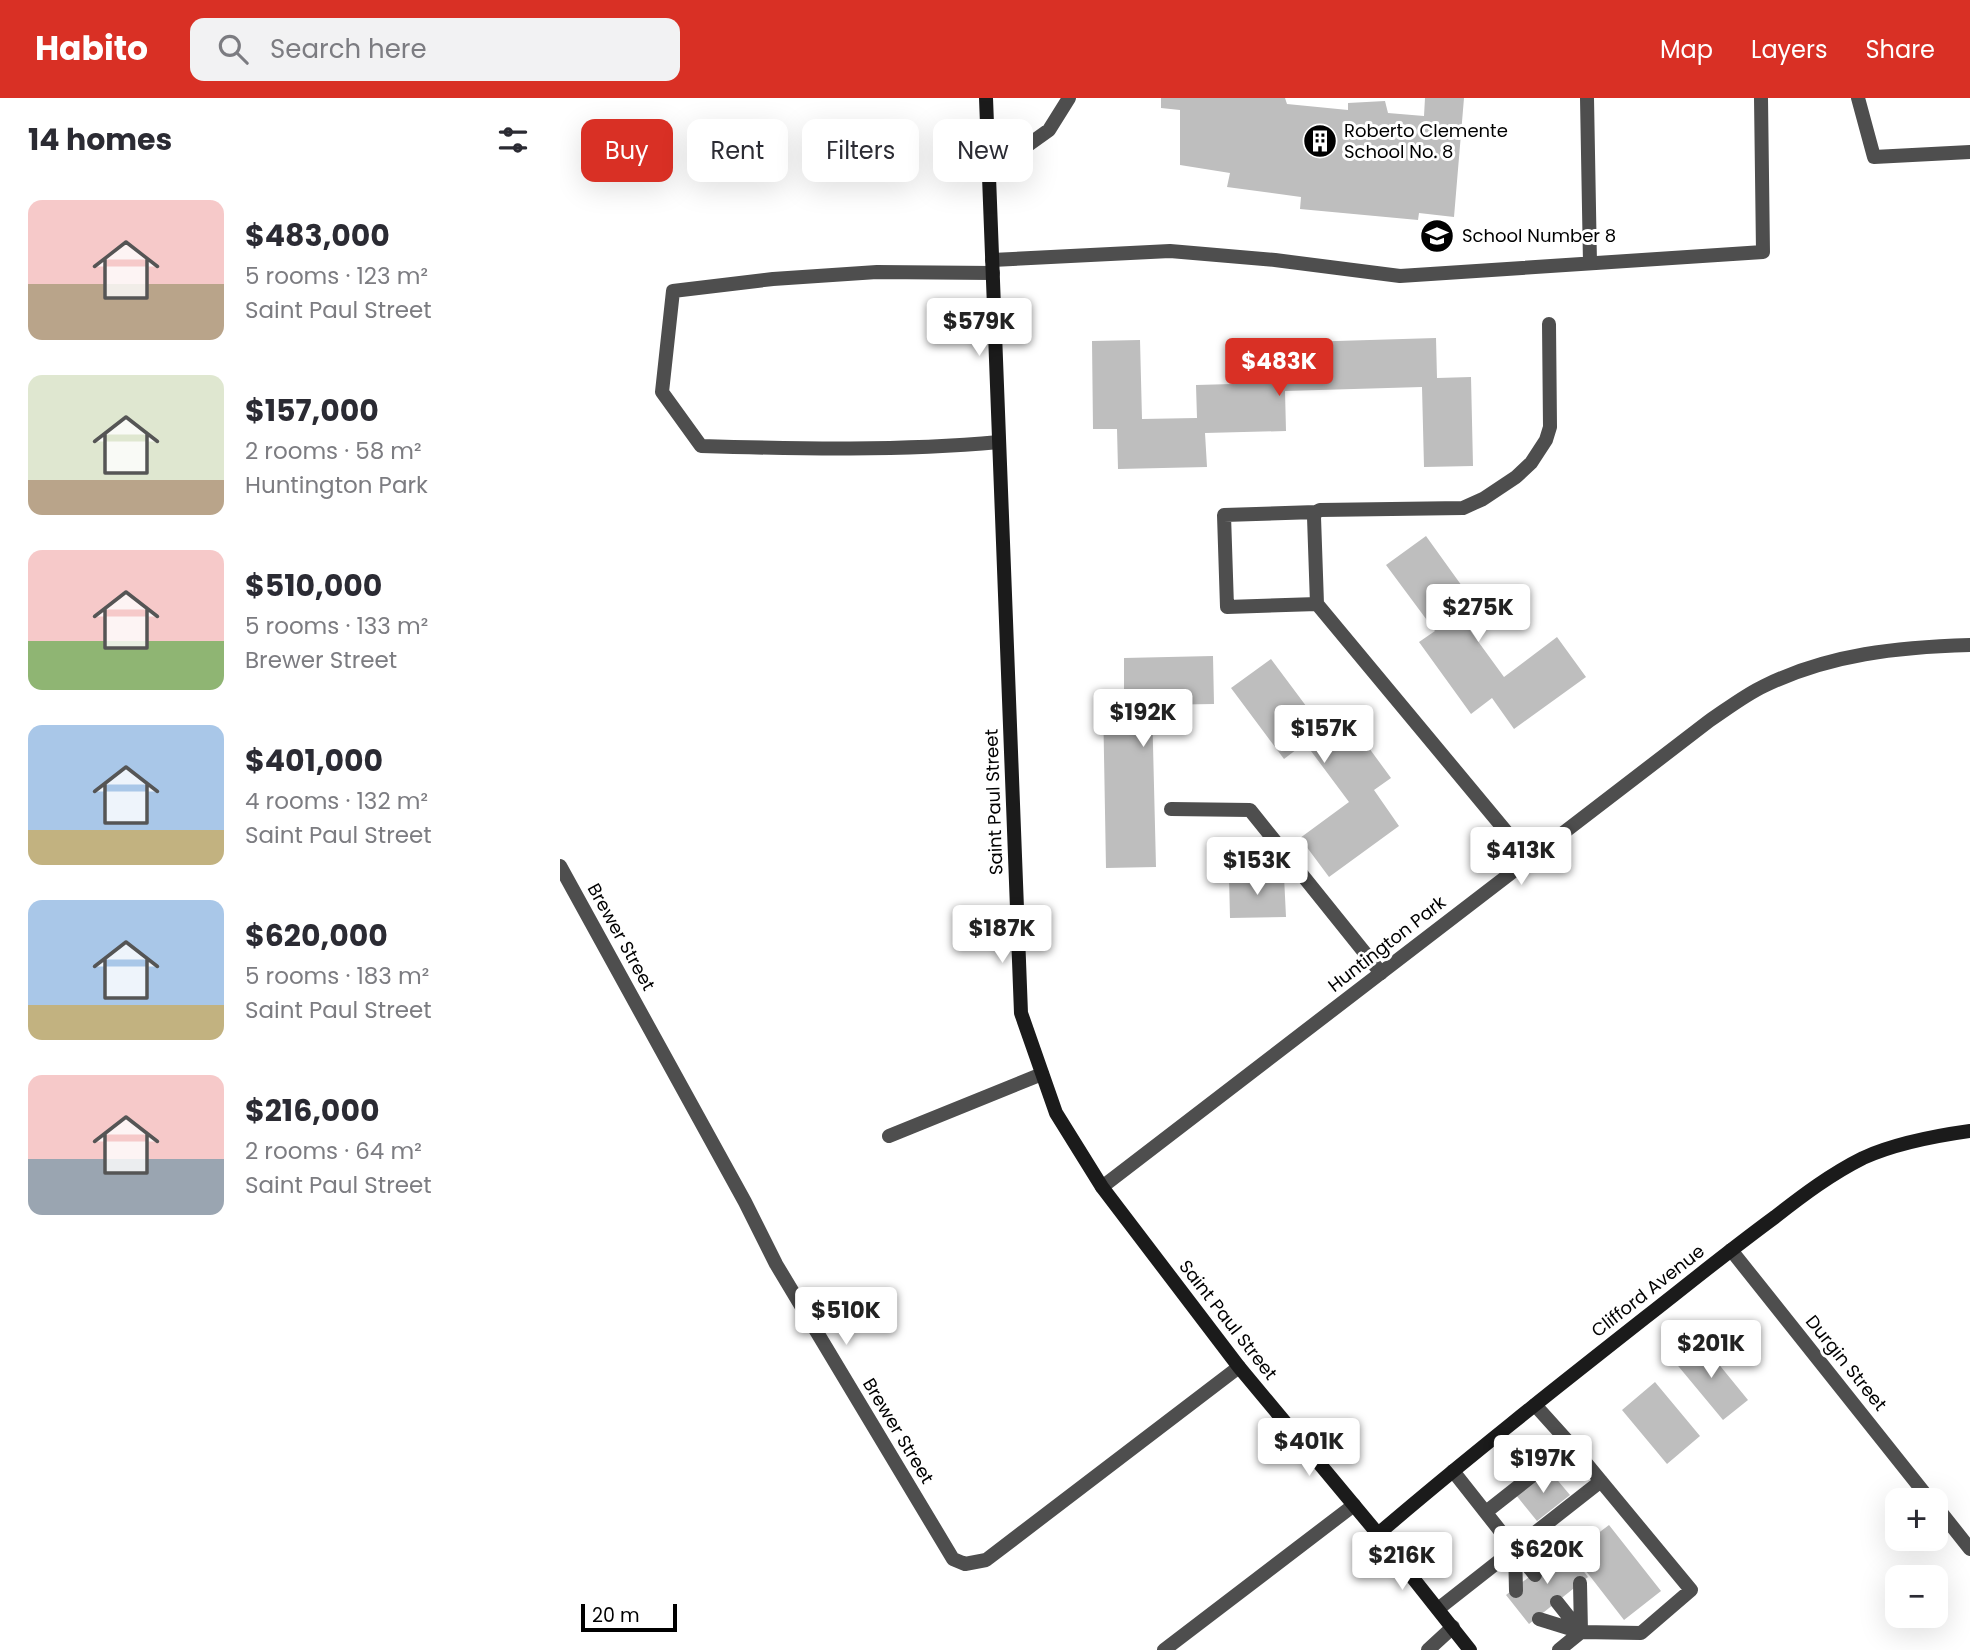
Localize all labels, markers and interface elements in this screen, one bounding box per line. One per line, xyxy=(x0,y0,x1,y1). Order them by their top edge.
search box xyxy=(190,18,680,81)
text: Habito xyxy=(35,25,148,72)
icon: search xyxy=(214,30,252,68)
text: Search here xyxy=(270,31,427,67)
text: Map xyxy=(1660,33,1713,66)
text: Layers xyxy=(1751,33,1827,66)
text: Share xyxy=(1865,33,1935,66)
text: 14 homes xyxy=(28,118,172,161)
place label: Roberto Clemente School No. 8 xyxy=(1344,118,1508,164)
chip: Buy xyxy=(581,119,673,182)
chip: Rent xyxy=(687,119,788,182)
chip: Filters xyxy=(802,119,919,182)
chip: New xyxy=(933,119,1033,182)
icon: filters xyxy=(494,121,532,159)
building icon: Roberto Clemente School No. 8 xyxy=(1301,122,1339,160)
text: $483,000 xyxy=(245,214,390,257)
school or university icon: School Number 8 xyxy=(1418,217,1456,255)
place label: School Number 8 xyxy=(1462,223,1616,248)
icon: home xyxy=(84,228,168,312)
text: 5 rooms · 123 m² xyxy=(245,260,428,292)
text: Saint Paul Street xyxy=(245,294,432,326)
pin: $579K xyxy=(930,299,1028,358)
text: $579K xyxy=(943,305,1015,337)
pin: $483K xyxy=(1230,338,1328,398)
text: $483K xyxy=(1241,345,1317,377)
text: $157,000 xyxy=(245,389,379,432)
icon: home xyxy=(84,403,168,487)
text: 2 rooms · 58 m² xyxy=(245,435,422,467)
text: Huntington Park xyxy=(245,469,428,501)
text: $510,000 xyxy=(245,564,382,607)
icon: home xyxy=(84,578,168,662)
pin: $275K xyxy=(1429,584,1527,644)
text: $275K xyxy=(1442,591,1514,623)
text: 5 rooms · 133 m² xyxy=(245,610,428,642)
text: Brewer Street xyxy=(245,644,397,676)
pin: $192K xyxy=(1094,690,1192,749)
text: $192K xyxy=(1109,696,1177,728)
pin: $157K xyxy=(1275,706,1373,765)
text: $157K xyxy=(1290,712,1358,744)
street label: Saint Paul Street xyxy=(978,729,1009,875)
text: $401,000 xyxy=(245,739,383,782)
icon: home xyxy=(84,753,168,837)
text: 4 rooms · 132 m² xyxy=(245,785,428,817)
text: Saint Paul Street xyxy=(245,819,432,851)
pin: $413K xyxy=(1472,828,1570,887)
text: $413K xyxy=(1486,834,1556,866)
pin: $153K xyxy=(1208,838,1306,897)
text: $153K xyxy=(1223,844,1291,876)
street label: Brewer Street xyxy=(582,879,661,995)
street label: Huntington Park xyxy=(1323,889,1451,998)
pin: $187K xyxy=(953,906,1051,965)
text: $187K xyxy=(968,912,1036,944)
text: $620,000 xyxy=(245,914,388,957)
icon: home xyxy=(84,928,168,1012)
text: 5 rooms · 183 m² xyxy=(245,960,429,992)
text: Saint Paul Street xyxy=(245,994,432,1026)
text: $216,000 xyxy=(245,1089,380,1132)
icon: home xyxy=(84,1103,168,1187)
text: 2 rooms · 64 m² xyxy=(245,1135,422,1167)
text: Saint Paul Street xyxy=(245,1169,432,1201)
street label: Clifford Avenue xyxy=(1586,1238,1710,1343)
street label: Saint Paul Street xyxy=(1174,1254,1283,1385)
pin: $510K xyxy=(797,1288,895,1347)
text: $510K xyxy=(811,1294,881,1326)
street label: Durgin Street xyxy=(1800,1310,1893,1416)
pin: $201K xyxy=(1662,1320,1760,1380)
text: $201K xyxy=(1677,1327,1745,1359)
street label: Brewer Street xyxy=(857,1373,940,1488)
pin: $401K xyxy=(1260,1418,1358,1478)
text: $401K xyxy=(1274,1425,1344,1457)
pin: $197K xyxy=(1494,1436,1592,1495)
text: $197K xyxy=(1510,1442,1576,1474)
map controls xyxy=(1885,1488,1948,1628)
button: + xyxy=(1885,1488,1948,1551)
pin: $620K xyxy=(1498,1526,1596,1586)
pin: $216K xyxy=(1353,1532,1451,1592)
text: $620K xyxy=(1510,1533,1584,1565)
text: $216K xyxy=(1368,1539,1436,1571)
button: − xyxy=(1885,1565,1948,1628)
scale bar xyxy=(581,1601,677,1633)
text: 20 m xyxy=(592,1602,640,1629)

